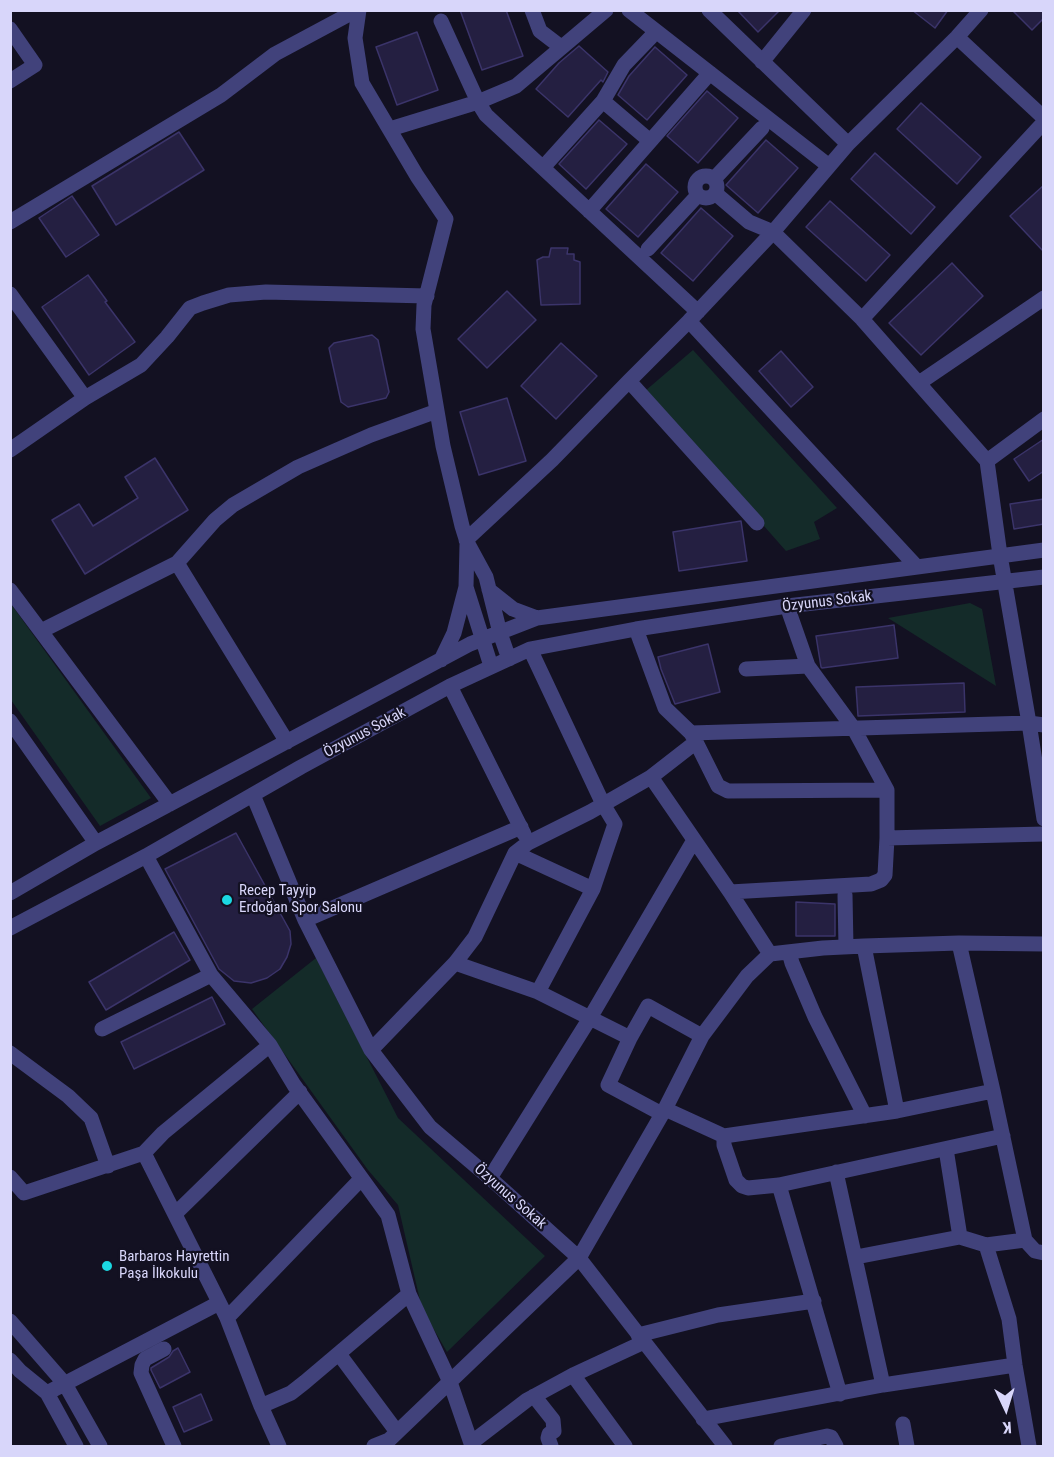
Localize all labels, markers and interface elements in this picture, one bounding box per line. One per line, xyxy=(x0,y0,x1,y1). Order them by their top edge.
street label: Özyunus Sokak xyxy=(781,588,873,616)
street label: Özyunus Sokak xyxy=(321,704,409,762)
place label: Recep Tayyip Erdoğan Spor Salonu xyxy=(239,882,362,917)
marker: Recep Tayyip Erdoğan Spor Salonu xyxy=(220,893,234,907)
street label: Özyunus Sokak xyxy=(470,1161,550,1233)
place label: Barbaros Hayrettin Paşa İlkokulu xyxy=(119,1248,229,1283)
marker: Barbaros Hayrettin Paşa İlkokulu xyxy=(100,1259,114,1273)
north arrow xyxy=(976,1379,1036,1439)
text: K xyxy=(1002,1418,1012,1437)

